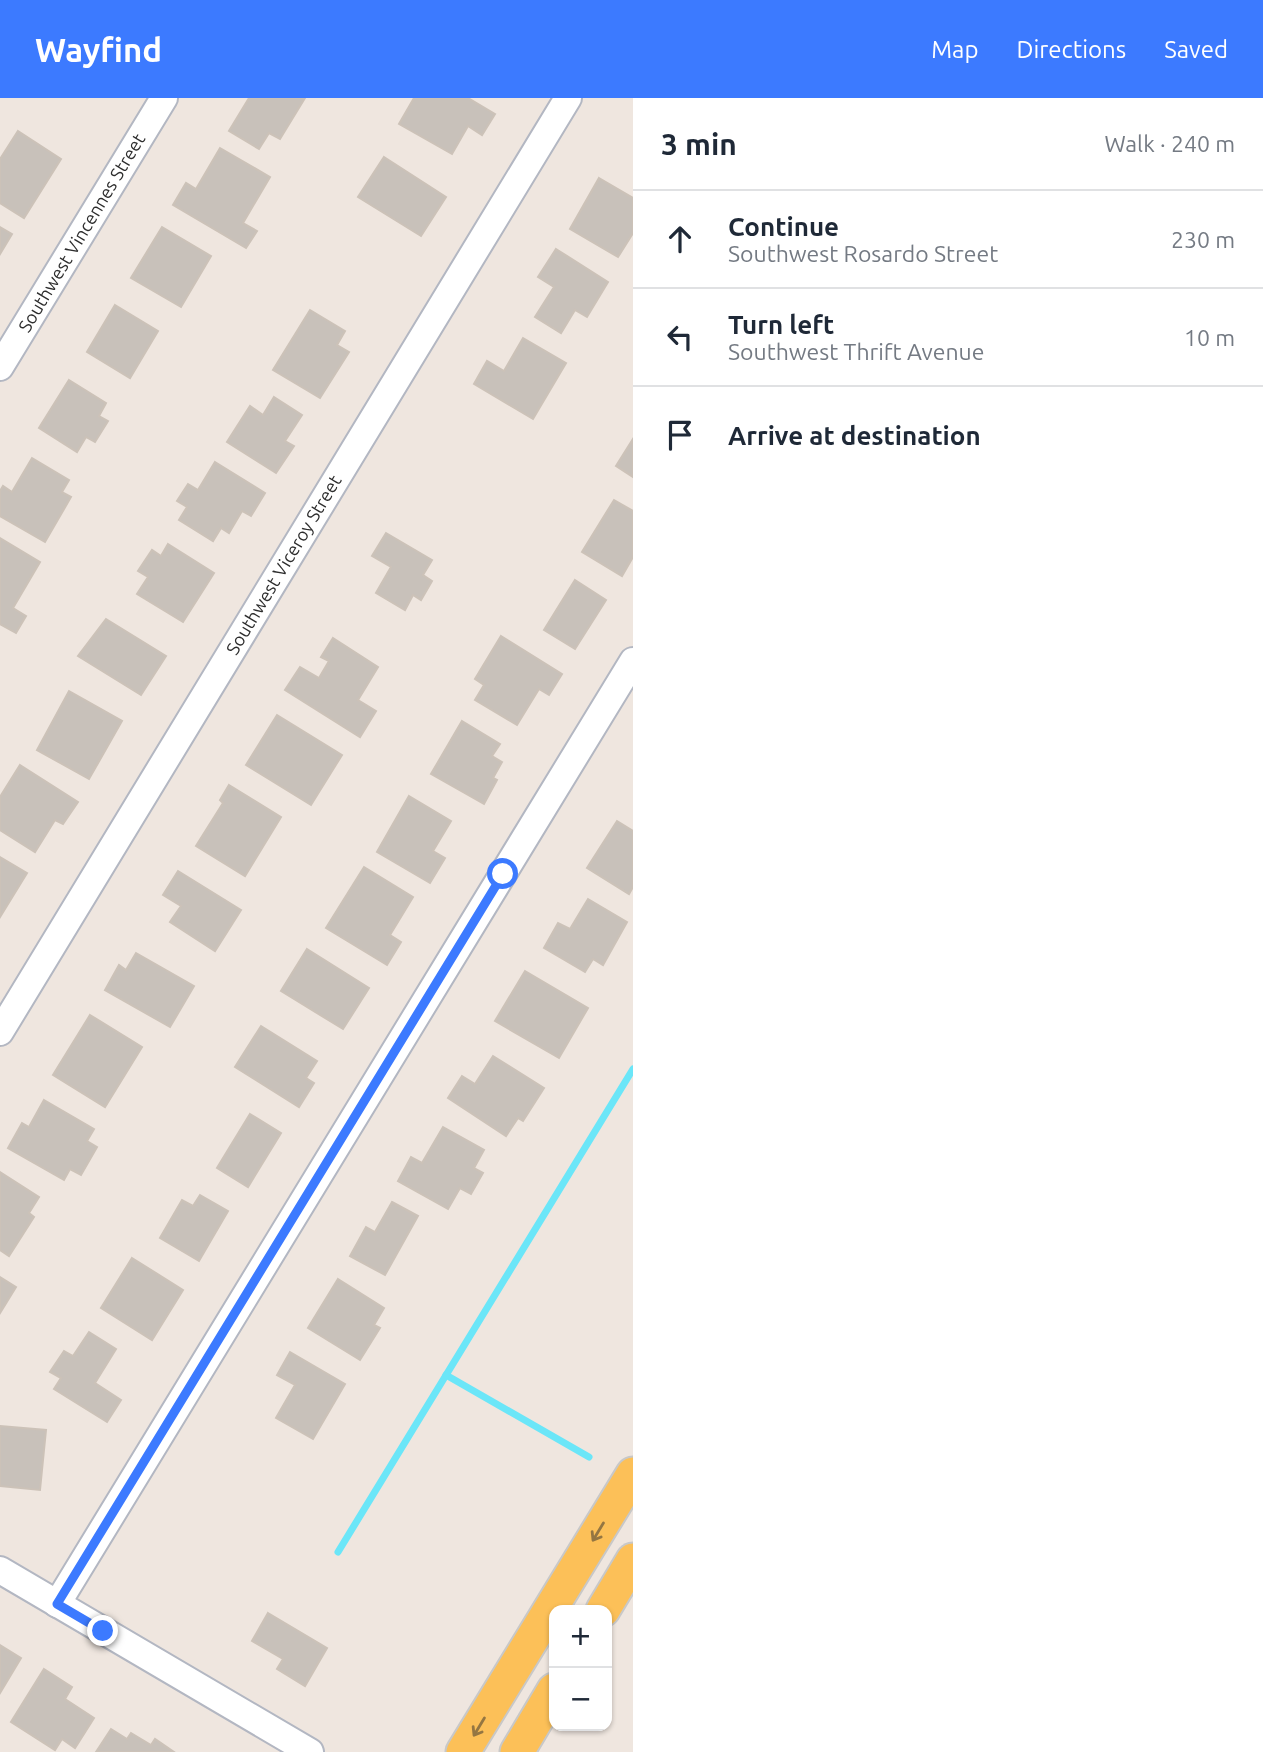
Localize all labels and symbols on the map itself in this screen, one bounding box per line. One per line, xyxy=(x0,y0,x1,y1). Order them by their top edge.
street label: Southwest Vincennes Street xyxy=(14,130,148,335)
street label: Southwest Viceroy Street xyxy=(222,471,345,658)
route start xyxy=(487,858,518,889)
one-way arrow xyxy=(590,1522,604,1542)
route end xyxy=(87,1615,118,1646)
one-way arrow xyxy=(472,1716,486,1736)

